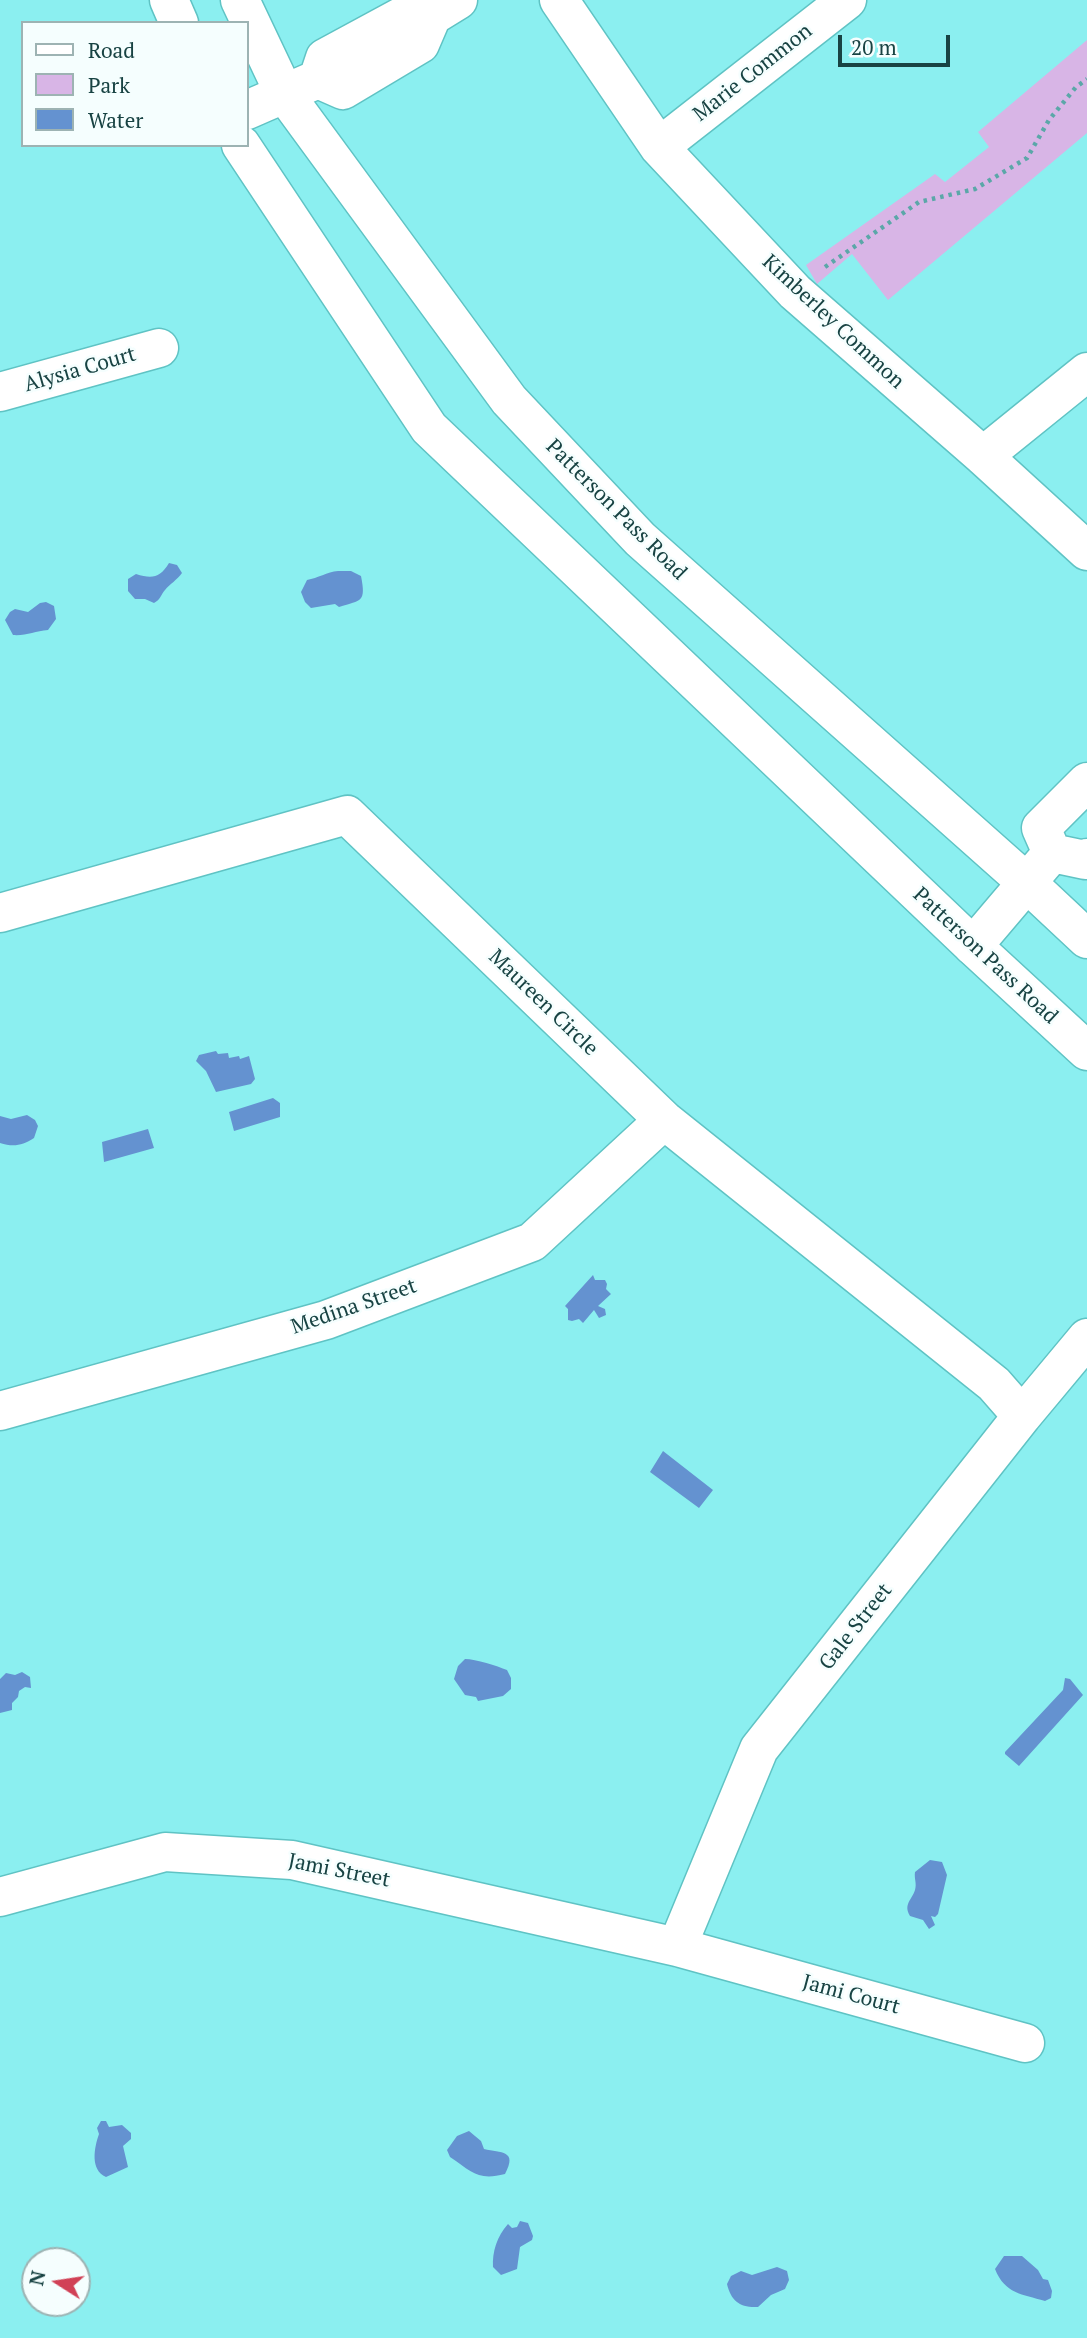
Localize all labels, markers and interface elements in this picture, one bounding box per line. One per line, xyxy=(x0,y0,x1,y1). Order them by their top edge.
street label: Marie Common xyxy=(689,19,817,127)
legend xyxy=(21,21,248,147)
scale bar xyxy=(842,21,954,65)
text: 20 m xyxy=(851,33,897,61)
text: Road xyxy=(88,36,135,64)
text: Park xyxy=(88,71,130,99)
text: Water xyxy=(88,106,143,134)
street label: Kimberley Common xyxy=(757,250,909,394)
street label: Alysia Court xyxy=(21,342,139,398)
street label: Patterson Pass Road xyxy=(540,434,692,586)
street label: Patterson Pass Road xyxy=(907,882,1063,1030)
street label: Maureen Circle xyxy=(483,945,603,1061)
street label: Medina Street xyxy=(288,1274,420,1340)
street label: Gale Street xyxy=(814,1579,898,1675)
street label: Jami Street xyxy=(286,1849,392,1893)
street label: Jami Court xyxy=(800,1970,902,2020)
north arrow xyxy=(21,2247,91,2317)
text: N xyxy=(23,2268,51,2288)

